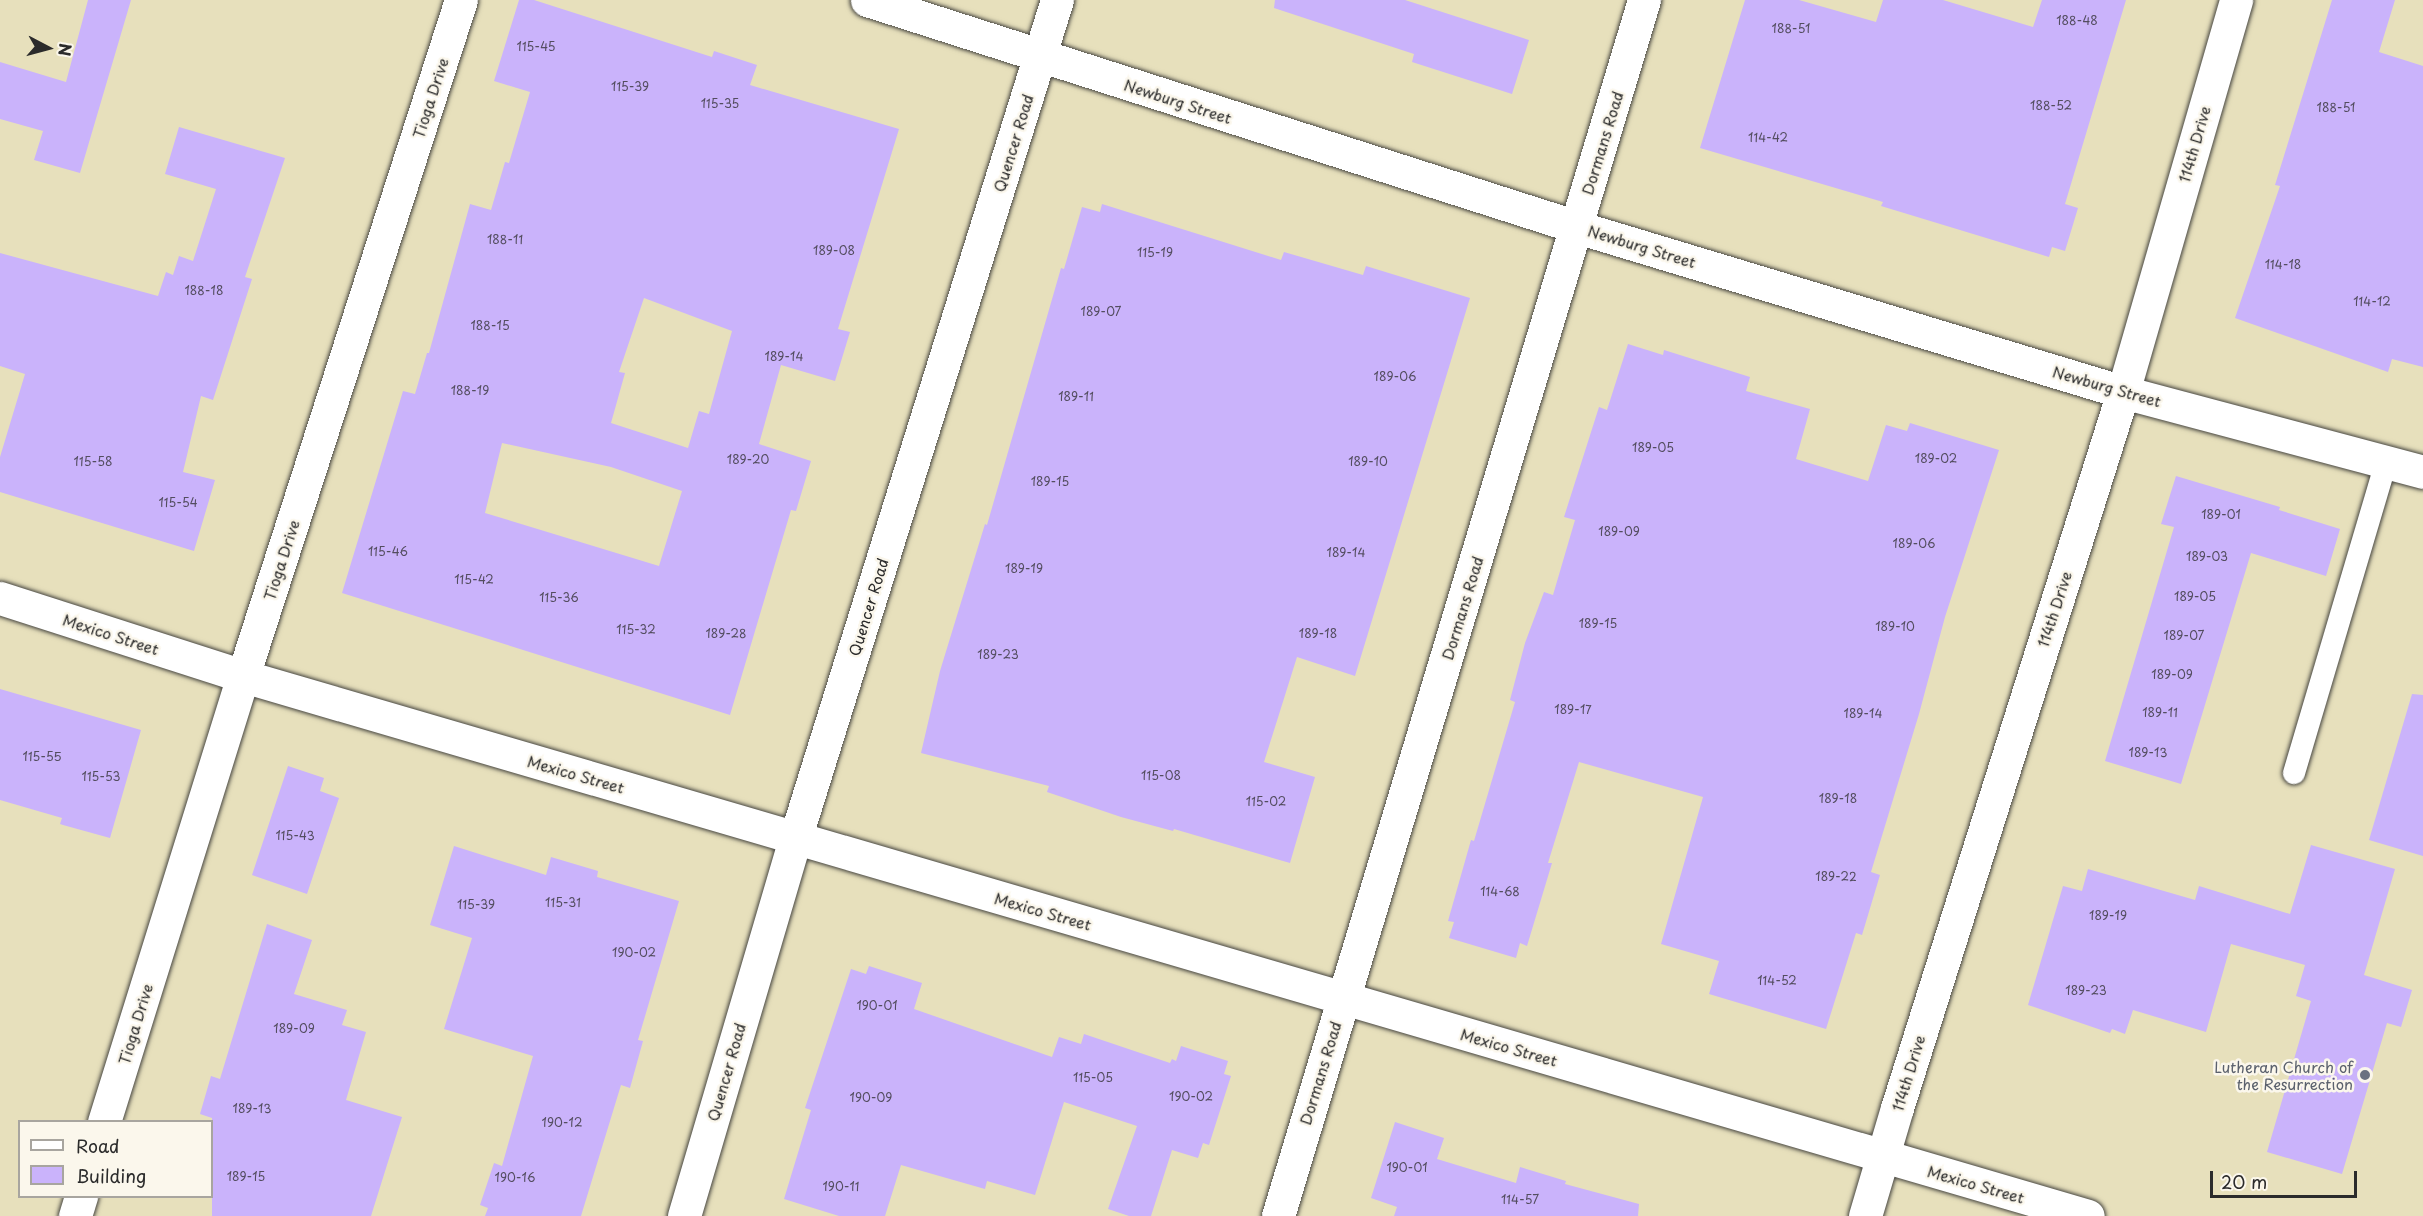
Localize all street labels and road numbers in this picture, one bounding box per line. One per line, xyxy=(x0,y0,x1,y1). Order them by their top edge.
street label: Tioga Drive xyxy=(409,56,451,140)
street label: Newburg Street xyxy=(1121,75,1235,127)
street label: Dormans Road xyxy=(1578,89,1626,197)
street label: Quencer Road xyxy=(989,91,1037,195)
street label: 114th Drive xyxy=(2174,103,2214,185)
street label: Newburg Street xyxy=(1585,221,1699,271)
street label: Newburg Street xyxy=(2050,362,2164,410)
street label: Tioga Drive xyxy=(260,518,302,602)
street label: Dormans Road xyxy=(1438,554,1486,662)
street label: Quencer Road xyxy=(844,555,892,659)
street label: 114th Drive xyxy=(2033,568,2075,650)
street label: Mexico Street xyxy=(61,610,161,658)
street label: Mexico Street xyxy=(526,752,626,796)
street label: Mexico Street xyxy=(993,889,1093,933)
street label: Tioga Drive xyxy=(114,981,156,1067)
street label: Dormans Road xyxy=(1296,1019,1344,1127)
street label: Quencer Road xyxy=(703,1020,749,1124)
street label: Mexico Street xyxy=(1459,1025,1559,1069)
street label: 114th Drive xyxy=(1888,1032,1928,1114)
street label: Mexico Street xyxy=(1926,1162,2026,1206)

